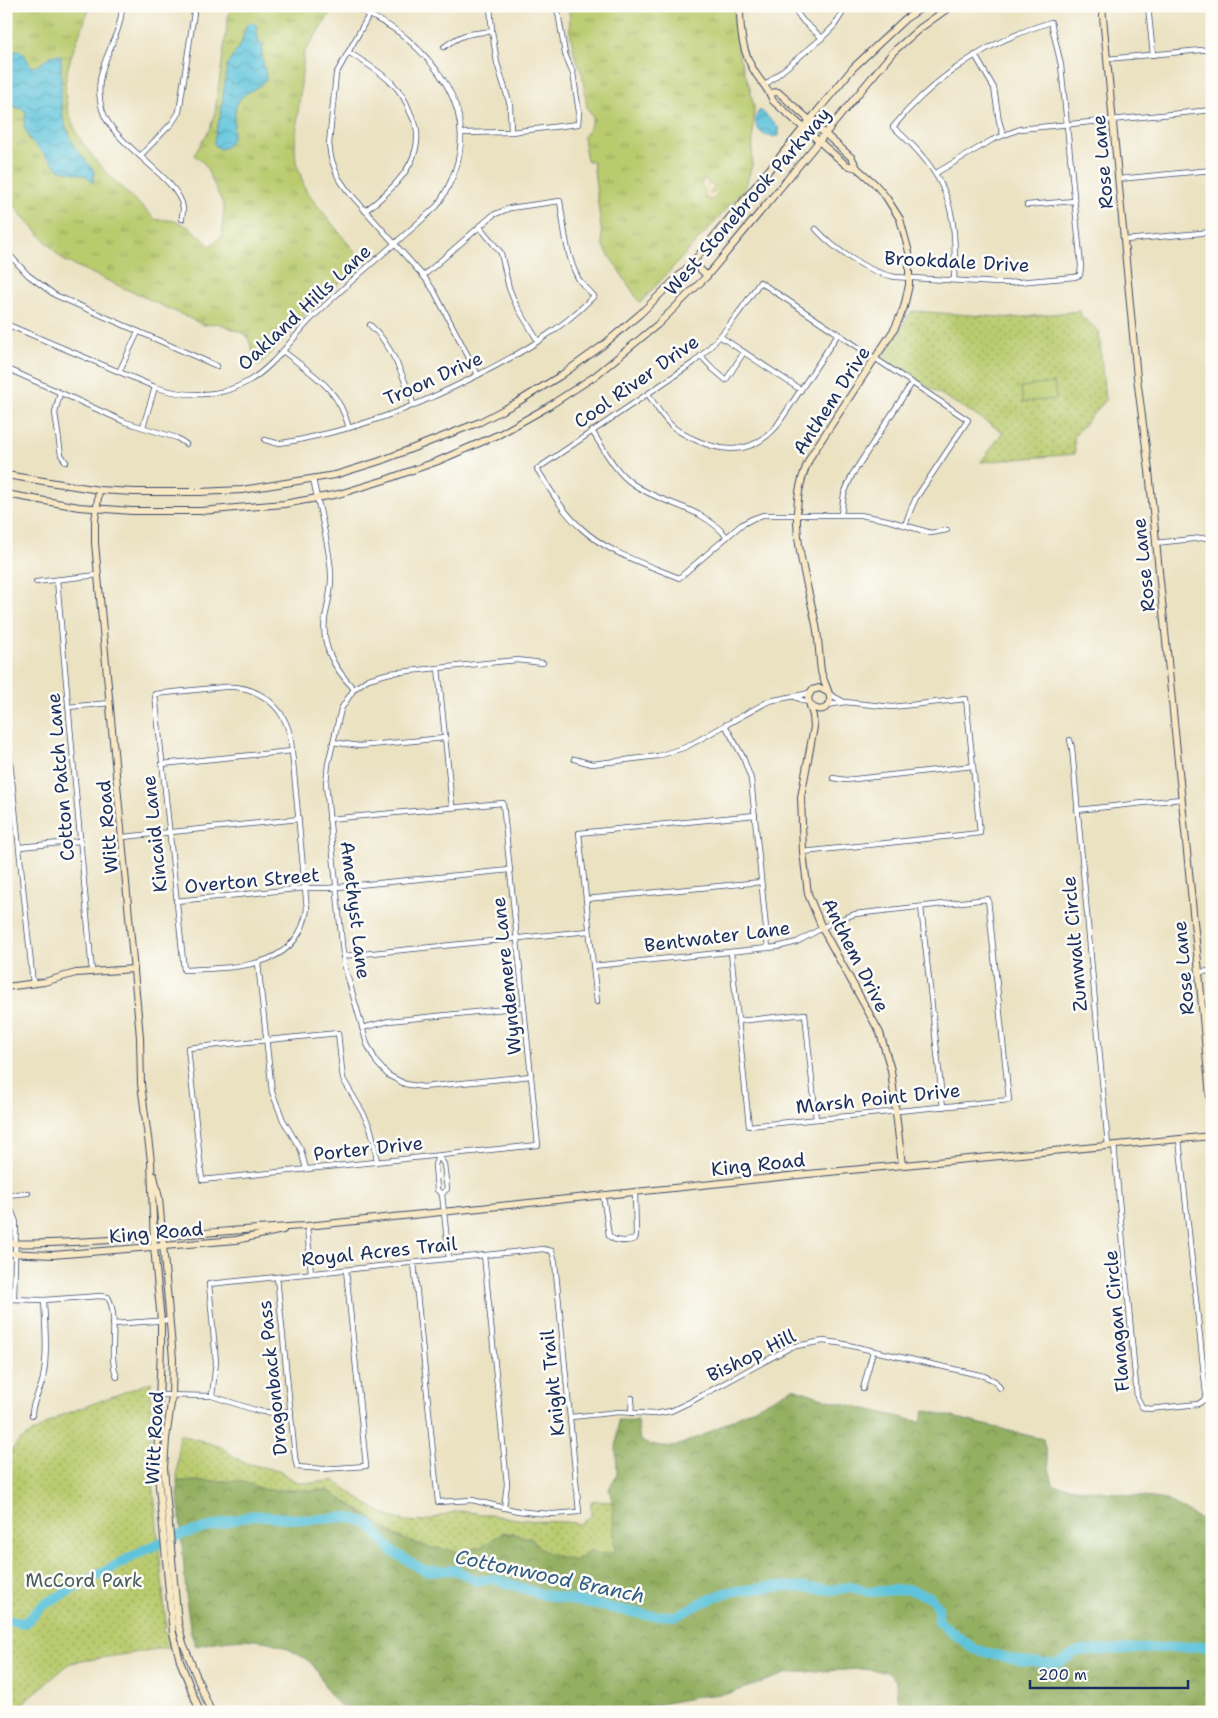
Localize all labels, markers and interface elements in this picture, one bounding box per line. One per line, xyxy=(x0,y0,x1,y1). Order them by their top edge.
street label: West Stonebrook Parkway xyxy=(659,102,836,301)
street label: Rose Lane xyxy=(1086,114,1119,210)
street label: Oakland Hills Lane xyxy=(232,239,377,376)
street label: Brookdale Drive xyxy=(884,245,1030,278)
street label: Cool River Drive xyxy=(569,329,704,434)
street label: Anthem Drive xyxy=(787,341,876,459)
street label: Troon Drive xyxy=(380,346,487,411)
street label: Rose Lane xyxy=(1126,517,1161,613)
street label: Cotton Patch Lane xyxy=(41,692,80,862)
street label: Kincaid Lane xyxy=(136,774,173,894)
street label: Witt Road xyxy=(91,779,124,875)
street label: Amethyst Lane xyxy=(335,840,376,981)
street label: Overton Street xyxy=(183,862,321,899)
street label: Zumwalt Circle xyxy=(1056,875,1093,1013)
street label: Anthem Drive xyxy=(816,894,895,1016)
street label: Wyndemere Lane xyxy=(486,896,527,1056)
street label: Bentwater Lane xyxy=(643,915,792,958)
street label: Rose Lane xyxy=(1167,920,1200,1016)
street label: Marsh Point Drive xyxy=(795,1077,961,1120)
street label: Porter Drive xyxy=(312,1130,424,1167)
street label: King Road xyxy=(710,1147,806,1182)
street label: King Road xyxy=(108,1216,204,1249)
street label: Royal Acres Trail xyxy=(300,1231,458,1272)
street label: Flanagan Circle xyxy=(1098,1249,1135,1393)
street label: Dragonback Pass xyxy=(252,1299,293,1457)
street label: Bishop Hill xyxy=(703,1323,800,1388)
street label: Knight Trail xyxy=(534,1328,571,1437)
street label: Witt Road xyxy=(140,1391,169,1486)
water label: Cottonwood Branch xyxy=(453,1543,647,1609)
park label: McCord Park xyxy=(25,1568,143,1593)
scale bar xyxy=(1030,1658,1188,1690)
text: 200 m xyxy=(1038,1665,1087,1685)

